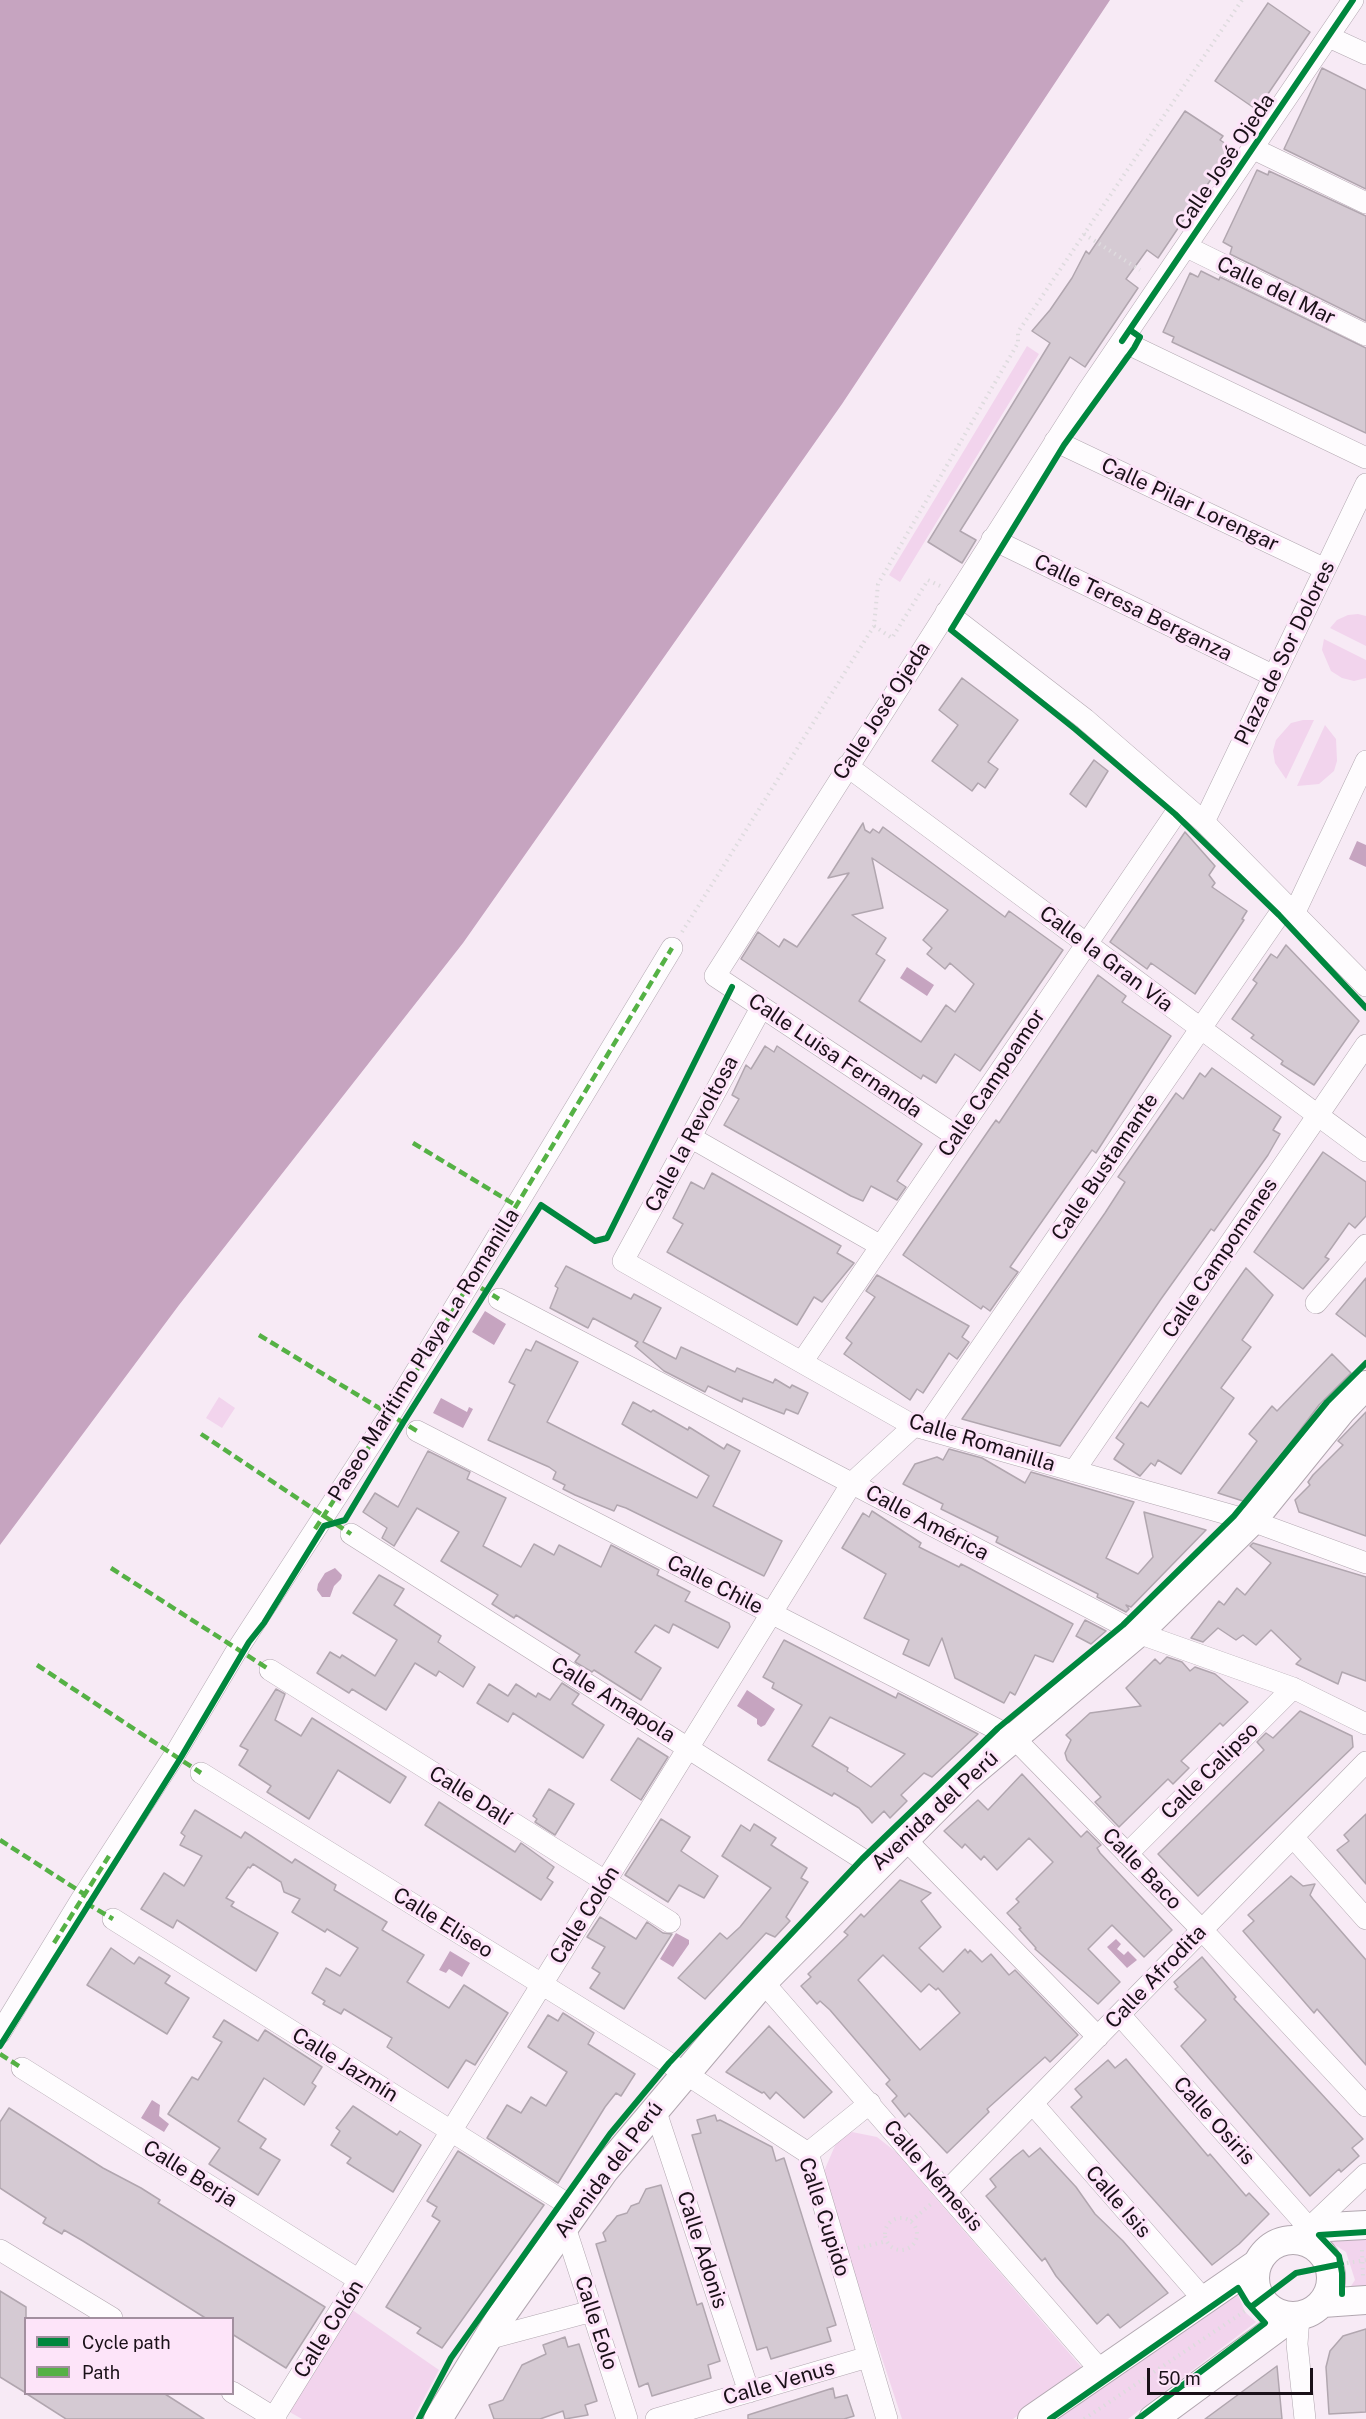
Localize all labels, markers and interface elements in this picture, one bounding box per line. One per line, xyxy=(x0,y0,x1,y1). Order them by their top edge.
street label: Calle José Ojeda xyxy=(1170,89,1280,235)
street label: Calle del Mar xyxy=(1212,251,1340,331)
street label: Calle Pilar Lorengar xyxy=(1097,453,1283,557)
street label: Calle Teresa Berganza xyxy=(1030,549,1236,667)
street label: Plaza de Sor Dolores xyxy=(1230,557,1340,749)
street label: Calle José Ojeda xyxy=(828,637,936,785)
street label: Calle la Gran Vía xyxy=(1034,901,1178,1017)
street label: Calle Luisa Fernanda xyxy=(743,988,927,1124)
street label: Calle Campoamor xyxy=(933,1004,1051,1162)
street label: Calle la Revoltosa xyxy=(640,1052,744,1216)
street label: Calle Bustamante xyxy=(1046,1089,1164,1245)
street label: Calle Campomanes xyxy=(1157,1173,1283,1343)
street label: Paseo Marítimo Playa La Romanilla xyxy=(323,1204,525,1506)
street label: Calle Romanilla xyxy=(906,1409,1058,1477)
street label: Calle América xyxy=(861,1480,993,1566)
street label: Calle Chile xyxy=(663,1550,767,1620)
street label: Calle Amapola xyxy=(546,1652,680,1748)
street label: Calle Calipso xyxy=(1156,1717,1264,1825)
street label: Avenida del Perú xyxy=(866,1746,1004,1876)
street label: Calle Dalí xyxy=(424,1761,516,1831)
street label: Calle Baco xyxy=(1097,1823,1187,1915)
street label: Calle Colón xyxy=(545,1861,625,1969)
street label: Calle Eliseo xyxy=(388,1882,498,1964)
street label: Calle Afrodita xyxy=(1100,1920,1212,2034)
street label: Calle Jazmín xyxy=(287,2022,403,2108)
street label: Calle Osiris xyxy=(1168,2072,1260,2170)
street label: Avenida del Perú xyxy=(550,2097,668,2243)
street label: Calle Némesis xyxy=(878,2115,988,2237)
street label: Calle Berja xyxy=(138,2135,242,2213)
street label: Calle Cupido xyxy=(793,2154,855,2280)
street label: Calle Isis xyxy=(1080,2161,1156,2243)
street label: Calle Adonis xyxy=(671,2188,733,2312)
street label: Calle Eolo xyxy=(569,2273,623,2373)
street label: Calle Colón xyxy=(289,2275,369,2383)
legend xyxy=(24,2317,234,2395)
text: Cycle path xyxy=(82,2332,171,2353)
street label: Calle Venus xyxy=(720,2355,838,2411)
scale bar xyxy=(1150,2356,1316,2394)
text: Path xyxy=(82,2362,120,2383)
text: 50 m xyxy=(1158,2368,1201,2389)

